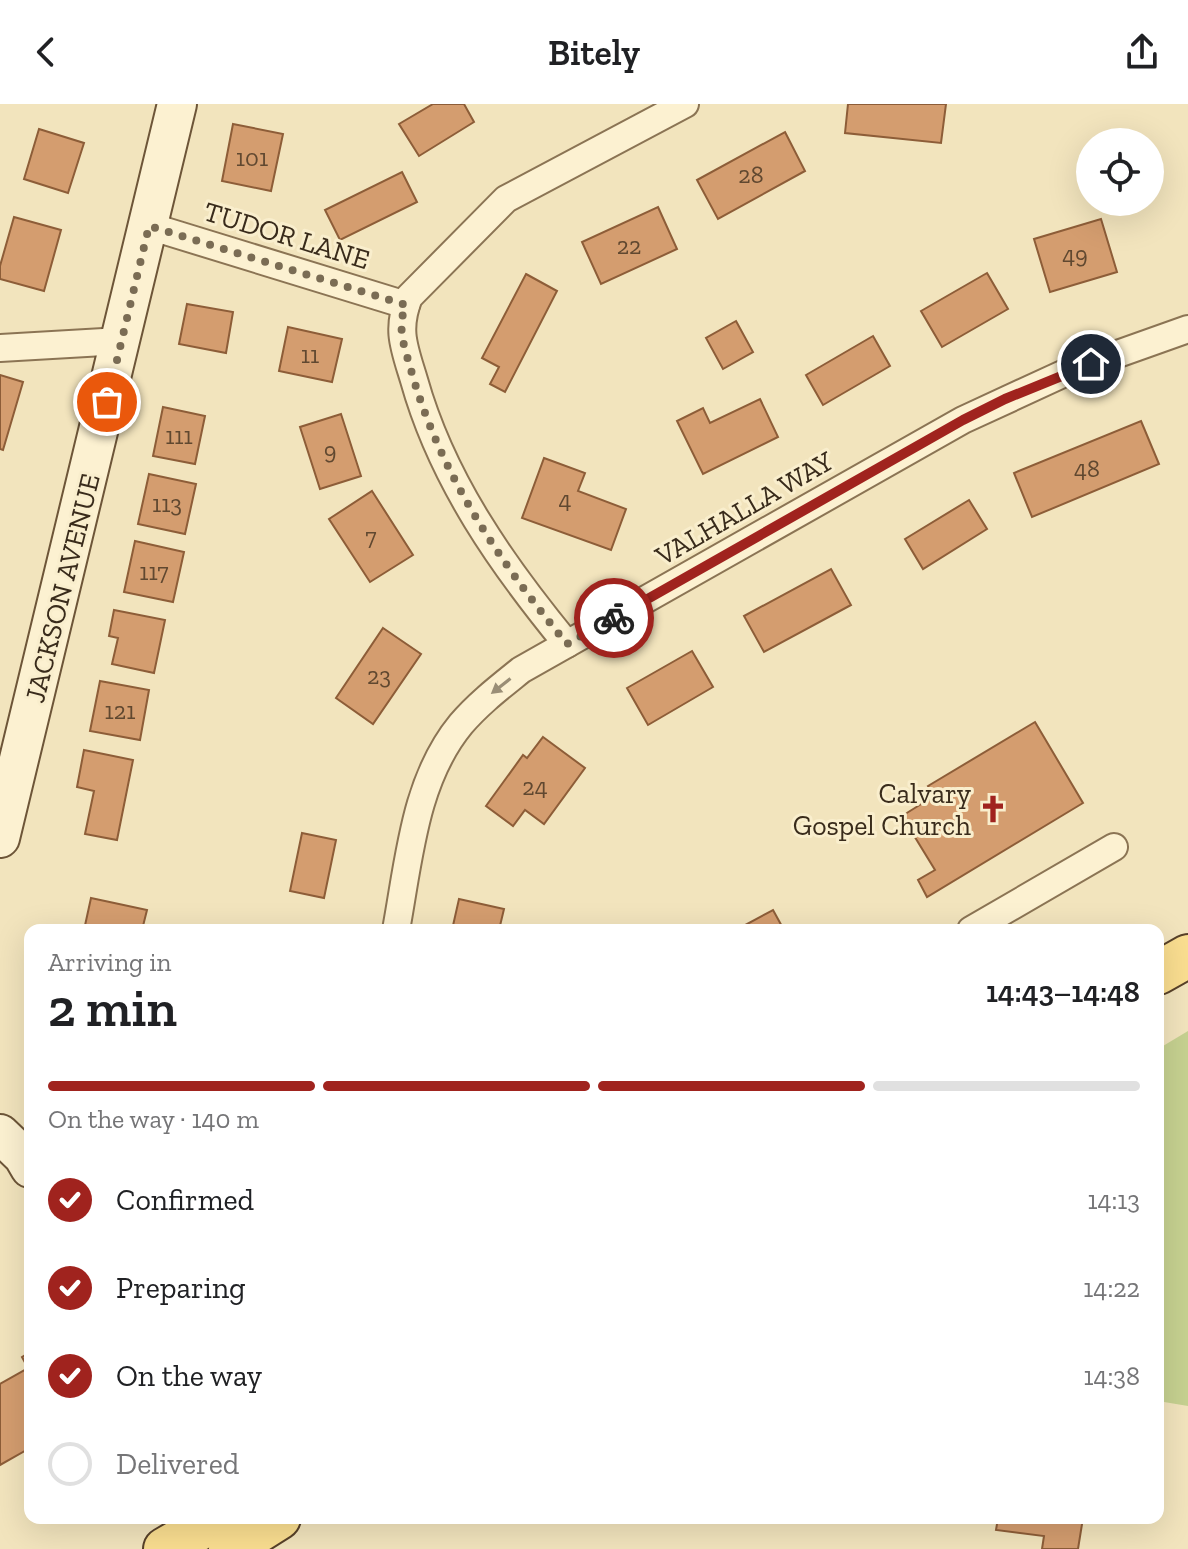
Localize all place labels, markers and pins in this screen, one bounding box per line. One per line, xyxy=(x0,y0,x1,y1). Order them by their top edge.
pin xyxy=(1057,330,1125,398)
pin xyxy=(73,368,141,436)
place label: Calvary Gospel Church xyxy=(793,777,972,842)
church icon: Calvary Gospel Church xyxy=(978,794,1008,824)

